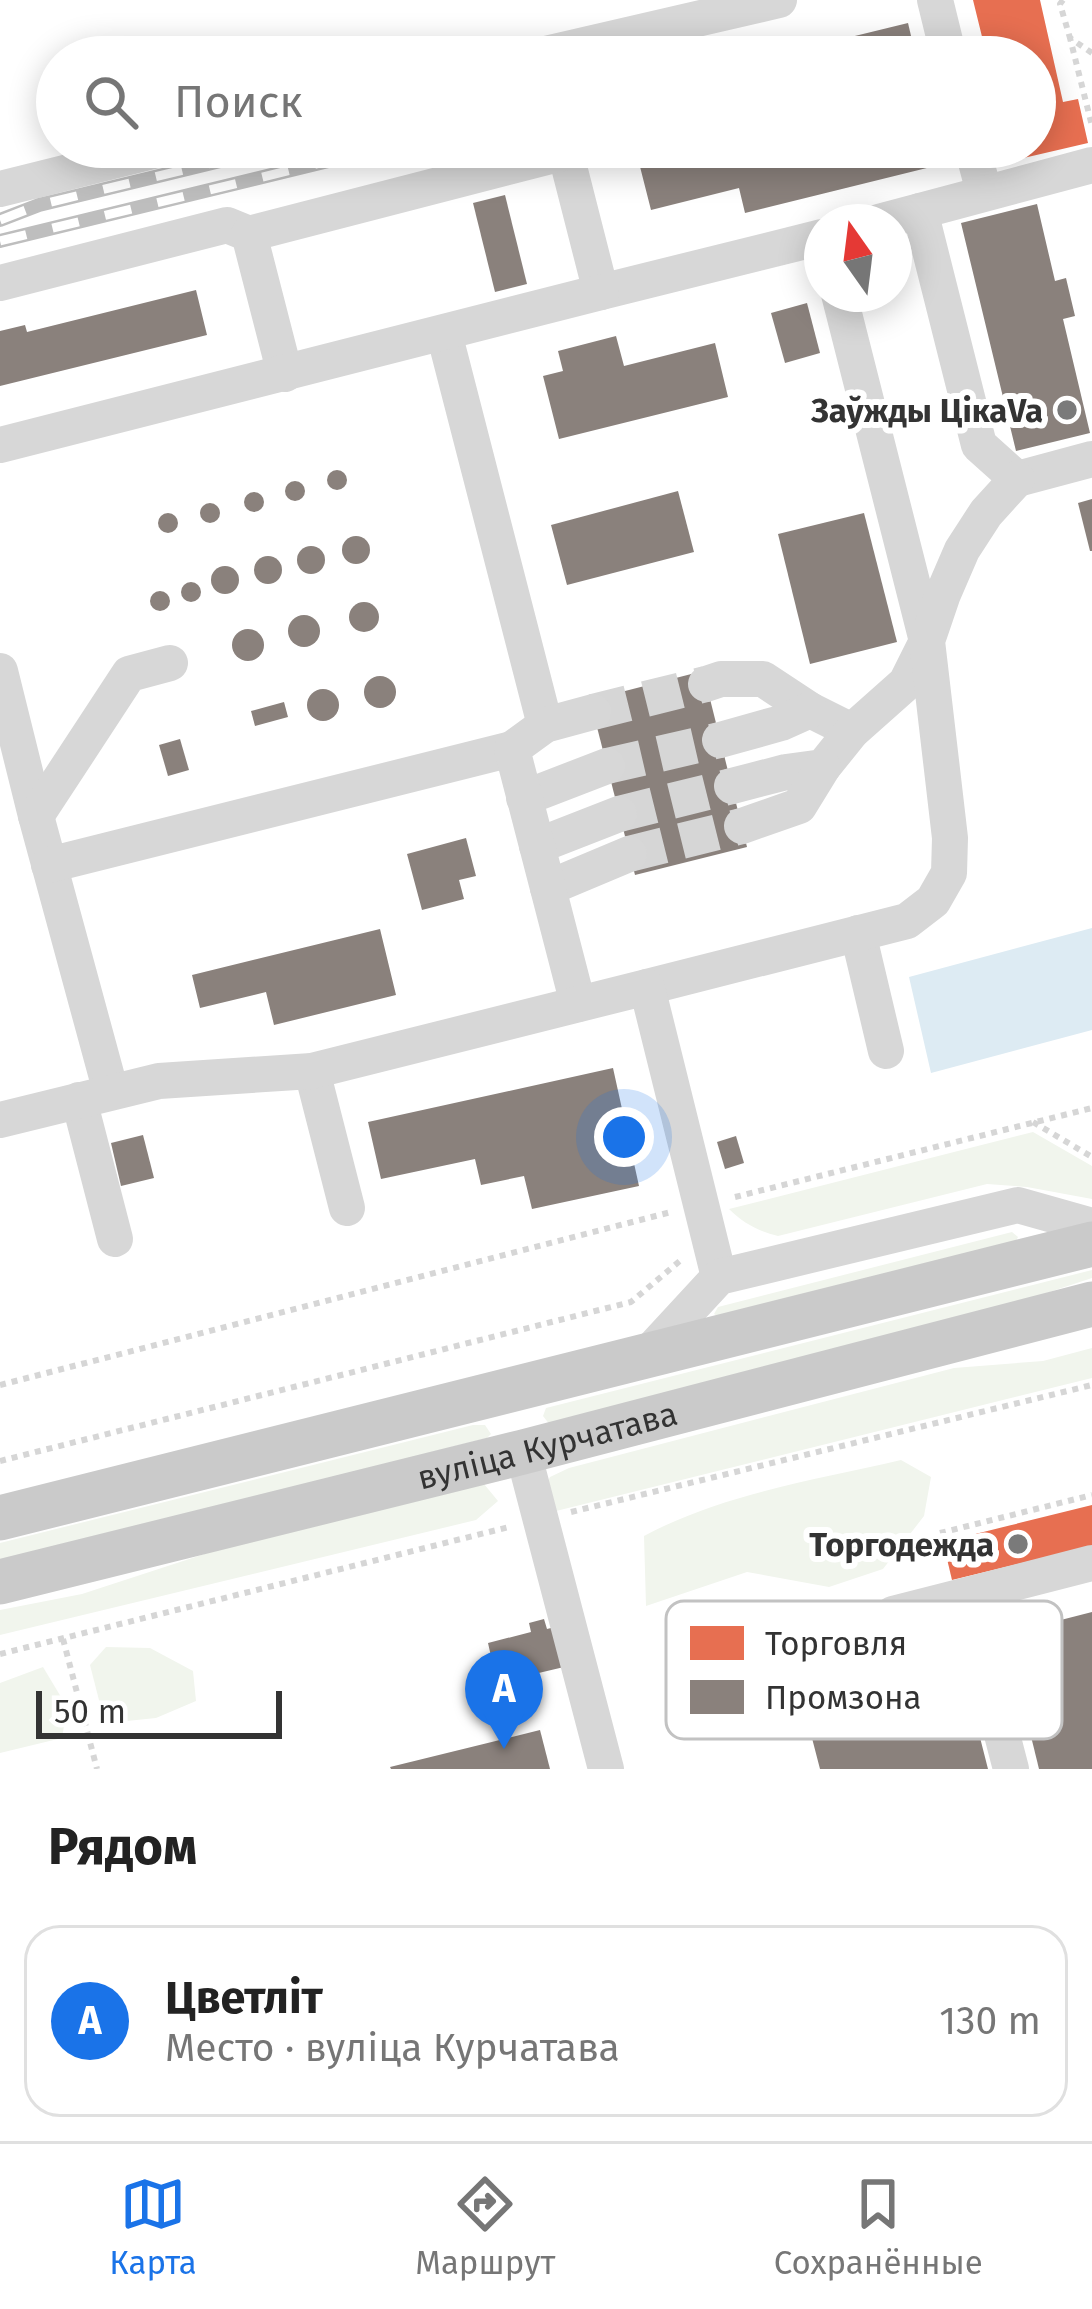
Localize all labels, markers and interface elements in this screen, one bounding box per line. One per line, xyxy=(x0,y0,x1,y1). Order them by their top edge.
search box xyxy=(36,36,1056,168)
icon: search xyxy=(78,69,144,135)
text: Поиск xyxy=(174,75,303,129)
north arrow xyxy=(804,204,912,312)
place label: Заўжды ЦiкаVa xyxy=(810,391,1043,431)
marker: Заўжды ЦiкаVa xyxy=(1054,397,1080,423)
your location xyxy=(594,1107,654,1167)
street label: вуліца Курчатава xyxy=(413,1394,682,1498)
place label: Торгодежда xyxy=(809,1525,994,1565)
marker: Торгодежда xyxy=(1005,1531,1031,1557)
legend xyxy=(666,1601,1062,1739)
text: Торговля xyxy=(765,1624,907,1664)
pin: A xyxy=(465,1650,543,1749)
text: Промзона xyxy=(765,1678,921,1718)
scale bar xyxy=(36,1685,282,1738)
text: 50 m xyxy=(54,1692,126,1732)
text: Рядом xyxy=(48,1816,197,1878)
text: Цветліт xyxy=(165,1971,323,2025)
text: A xyxy=(78,1998,102,2044)
text: 130 m xyxy=(939,1998,1041,2044)
text: Место · вуліца Курчатава xyxy=(165,2025,620,2071)
tab: Карта xyxy=(109,2171,197,2283)
tab: Маршрут xyxy=(415,2171,555,2283)
tab: Сохранённые xyxy=(774,2171,983,2283)

